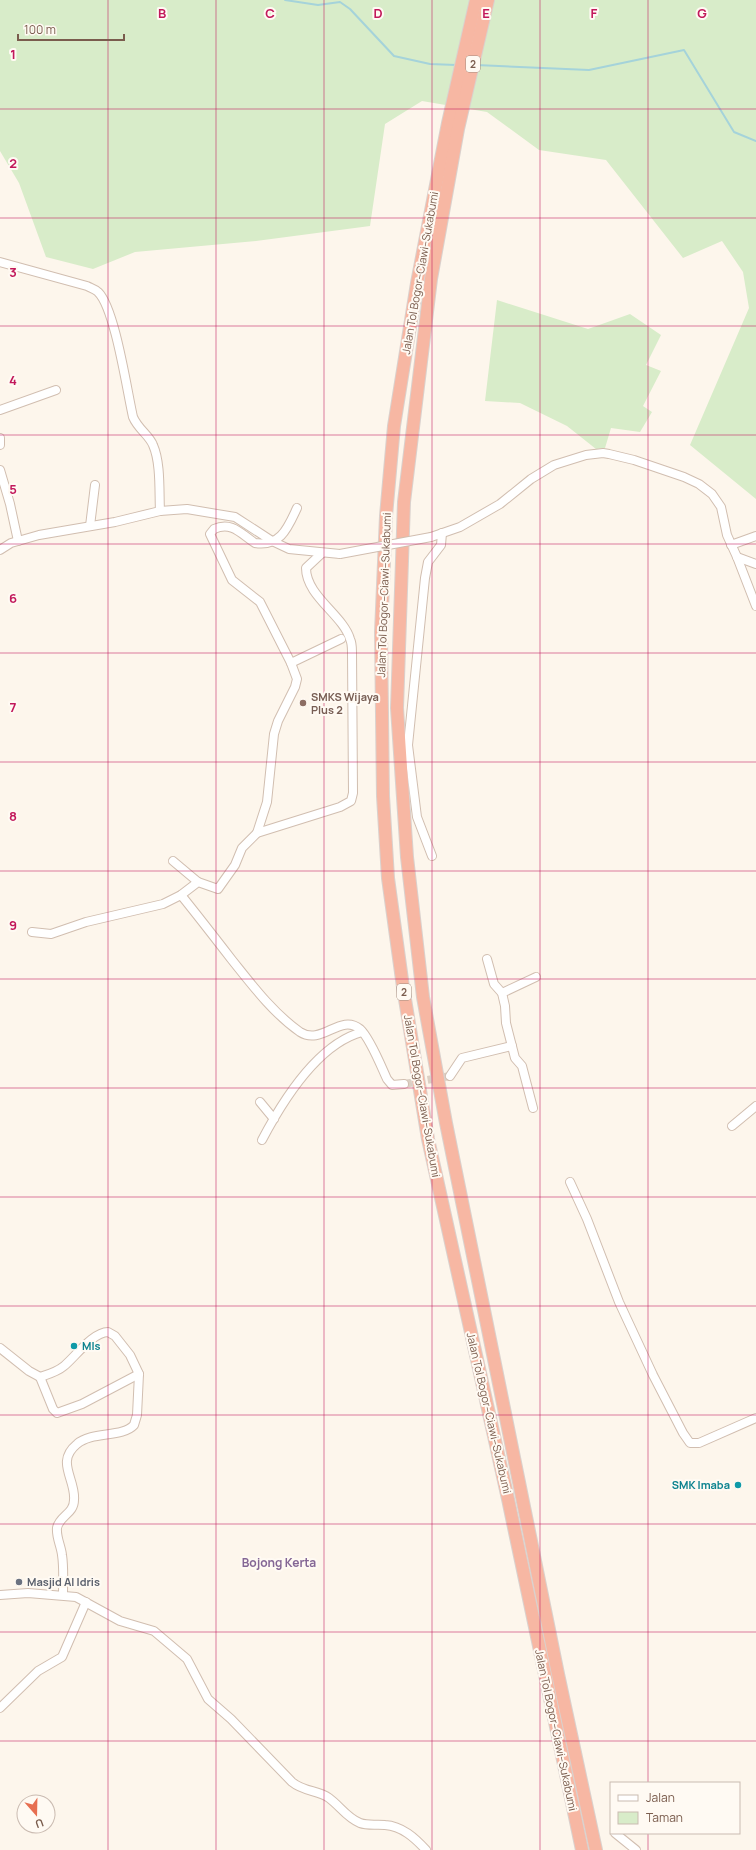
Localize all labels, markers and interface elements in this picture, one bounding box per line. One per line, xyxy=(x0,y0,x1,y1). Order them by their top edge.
text: B xyxy=(158,4,166,22)
text: C xyxy=(265,4,275,22)
text: D xyxy=(373,4,383,22)
text: E xyxy=(482,4,490,22)
text: F xyxy=(591,4,598,22)
text: G xyxy=(697,4,707,22)
scale bar xyxy=(18,16,124,42)
text: 100 m xyxy=(24,21,56,38)
text: 1 xyxy=(10,45,16,63)
road number: 2 xyxy=(466,56,480,72)
text: 2 xyxy=(9,154,17,172)
street label: Jalan Tol Bogor–Ciawi–Sukabumi xyxy=(398,190,441,355)
text: 3 xyxy=(9,263,17,281)
text: 4 xyxy=(9,371,17,389)
text: 5 xyxy=(9,480,17,498)
street label: Jalan Tol Bogor–Ciawi–Sukabumi xyxy=(373,512,394,678)
text: 6 xyxy=(9,589,17,607)
place label: SMKS Wijaya Plus 2 xyxy=(311,689,379,717)
text: 7 xyxy=(10,698,17,716)
marker: SMKS Wijaya Plus 2 xyxy=(298,698,308,708)
text: 8 xyxy=(9,807,17,825)
text: 9 xyxy=(9,916,17,934)
road number: 2 xyxy=(397,984,411,1000)
street label: Jalan Tol Bogor–Ciawi–Sukabumi xyxy=(401,1013,444,1178)
street label: Jalan Tol Bogor–Ciawi–Sukabumi xyxy=(464,1331,515,1495)
place label: MIs xyxy=(82,1338,100,1353)
marker: MIs xyxy=(69,1341,79,1351)
place label: SMK Imaba xyxy=(672,1477,730,1492)
marker: SMK Imaba xyxy=(733,1480,743,1490)
district label: Bojong Kerta xyxy=(242,1554,316,1571)
place label: Masjid Al Idris xyxy=(27,1574,100,1589)
marker: Masjid Al Idris xyxy=(14,1577,24,1587)
street label: Jalan Tol Bogor–Ciawi–Sukabumi xyxy=(532,1648,581,1812)
legend xyxy=(610,1782,740,1834)
text: Jalan xyxy=(646,1789,675,1806)
north arrow xyxy=(16,1794,56,1834)
text: Taman xyxy=(646,1809,683,1826)
text: U xyxy=(33,1815,46,1832)

